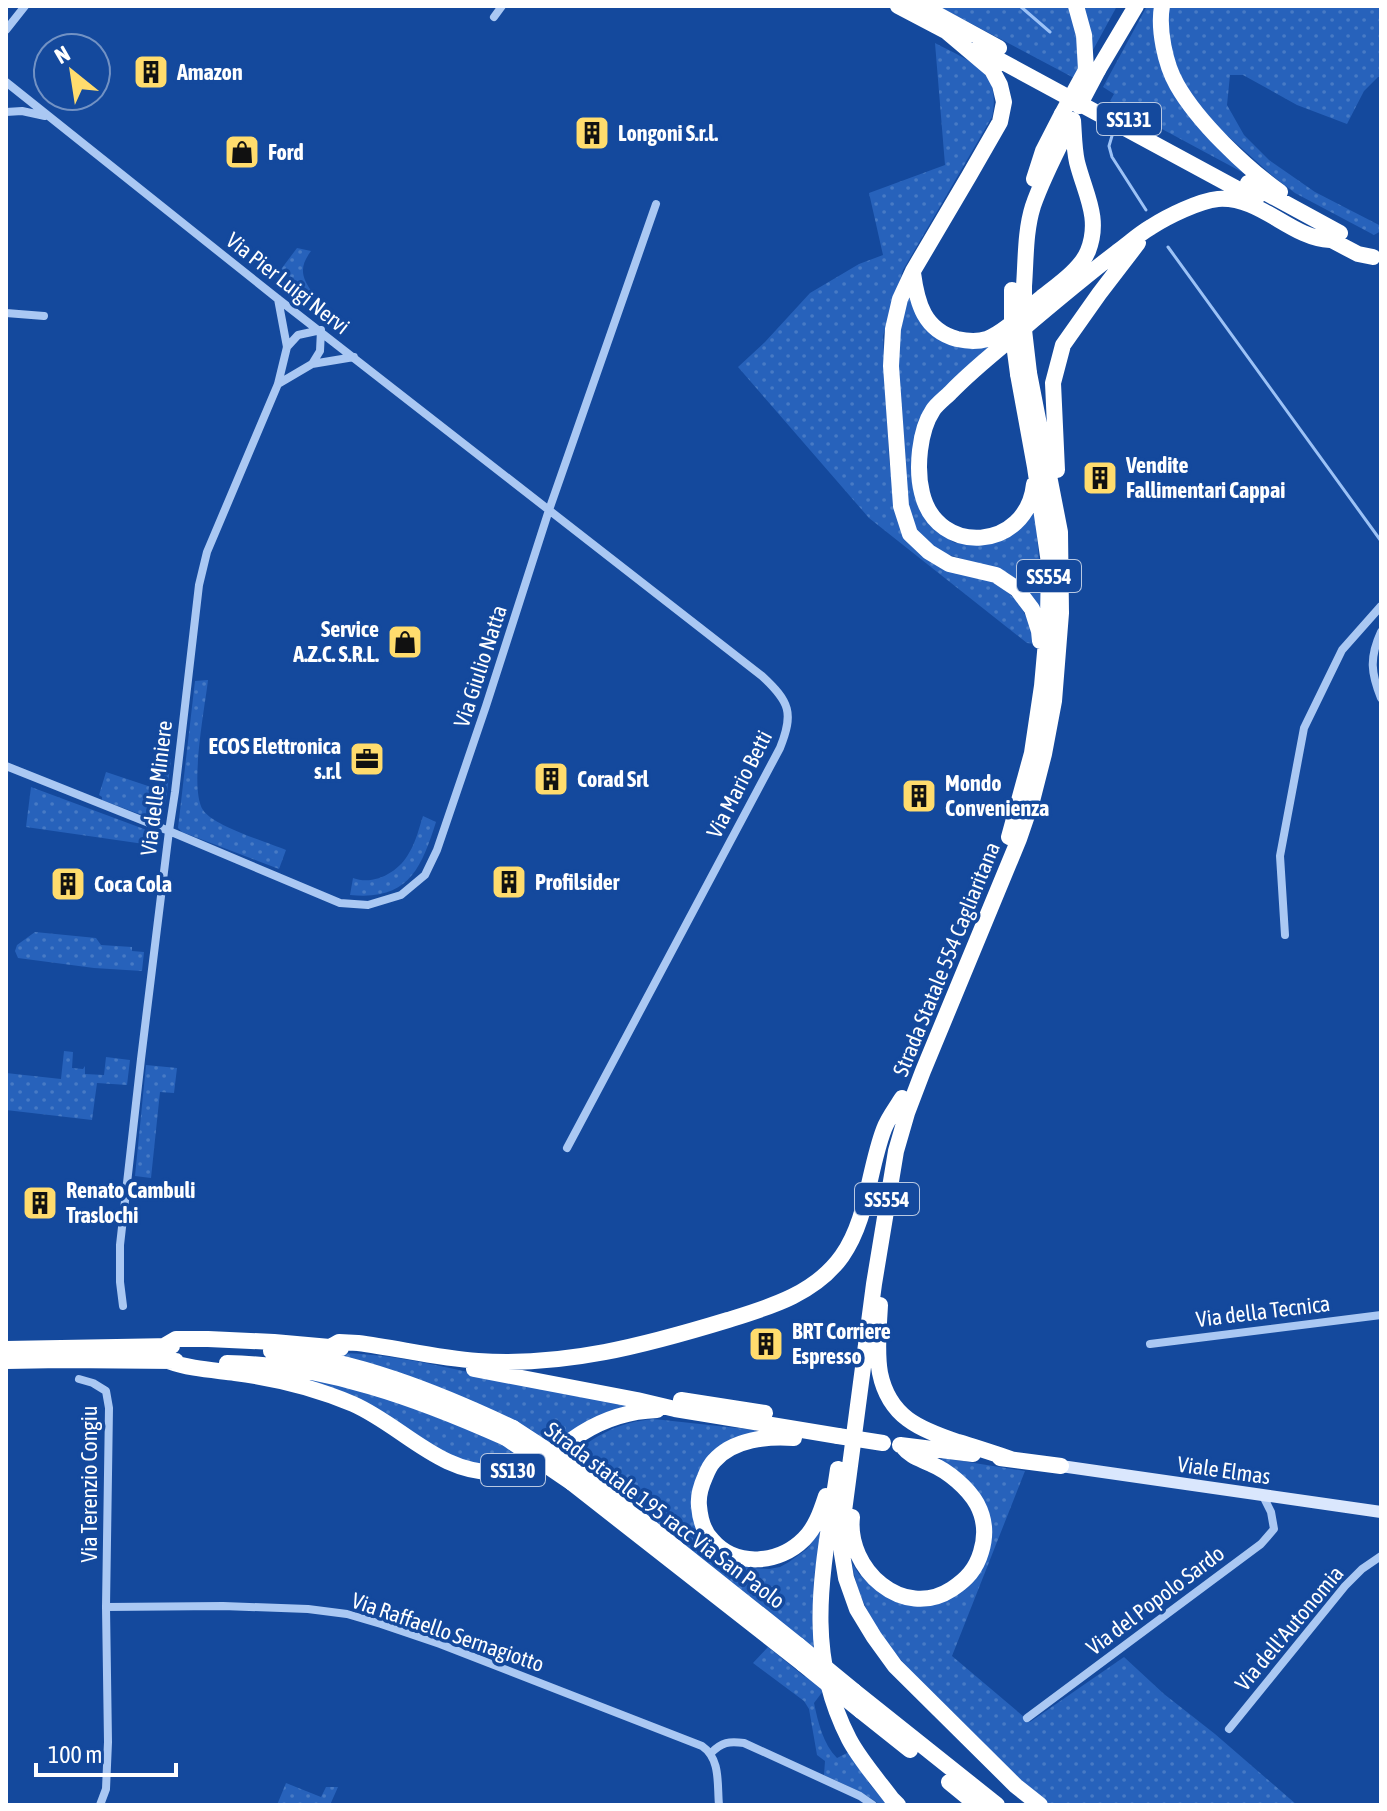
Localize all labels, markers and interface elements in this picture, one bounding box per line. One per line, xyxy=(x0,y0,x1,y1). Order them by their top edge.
north arrow xyxy=(32,32,112,112)
text: N xyxy=(50,40,74,69)
building icon: Amazon xyxy=(132,53,170,91)
place label: Amazon xyxy=(176,59,243,85)
road number: SS131 xyxy=(1097,103,1161,135)
building icon: Longoni S.r.l. xyxy=(573,114,611,152)
place label: Longoni S.r.l. xyxy=(618,120,718,146)
shop icon: Ford xyxy=(223,133,261,171)
place label: Ford xyxy=(268,139,304,165)
street label: Via Pier Luigi Nervi xyxy=(221,227,355,339)
place label: Vendite Fallimentari Cappai xyxy=(1125,452,1285,503)
building icon: Vendite Fallimentari Cappai xyxy=(1081,459,1119,497)
road number: SS554 xyxy=(1017,560,1081,592)
street label: Via Giulio Natta xyxy=(448,602,512,730)
place label: Service A.Z.C. S.R.L. xyxy=(292,616,379,667)
shop icon: Service A.Z.C. S.R.L. xyxy=(386,623,424,661)
street label: Via delle Miniere xyxy=(135,719,177,857)
street label: Via Mario Betti xyxy=(701,726,777,842)
place label: ECOS Elettronica s.r.l xyxy=(208,733,342,784)
office icon: ECOS Elettronica s.r.l xyxy=(348,740,386,778)
building icon: Corad Srl xyxy=(532,760,570,798)
place label: Corad Srl xyxy=(577,766,650,792)
place label: Mondo Convenienza xyxy=(945,770,1049,821)
building icon: Mondo Convenienza xyxy=(900,777,938,815)
street label: Strada Statale 554 Cagliaritana xyxy=(887,838,1005,1080)
building icon: Profilsider xyxy=(490,863,528,901)
building icon: Coca Cola xyxy=(49,865,87,903)
place label: Profilsider xyxy=(535,869,620,895)
place label: Coca Cola xyxy=(94,871,172,897)
place label: Renato Cambuli Traslochi xyxy=(66,1177,195,1228)
road number: SS554 xyxy=(855,1183,919,1215)
building icon: Renato Cambuli Traslochi xyxy=(21,1184,59,1222)
street label: Via della Tecnica xyxy=(1194,1290,1332,1332)
place label: BRT Corriere Espresso xyxy=(792,1318,891,1369)
building icon: BRT Corriere Espresso xyxy=(747,1325,785,1363)
street label: Via Terenzio Congiu xyxy=(76,1406,102,1562)
street label: Strada statale 195 racc Via San Paolo xyxy=(540,1416,790,1614)
street label: Viale Elmas xyxy=(1176,1451,1272,1489)
road number: SS130 xyxy=(481,1454,545,1486)
street label: Via del Popolo Sardo xyxy=(1081,1540,1229,1660)
street label: Via dell'Autonomia xyxy=(1229,1560,1349,1696)
street label: Via Raffaello Sernagiotto xyxy=(348,1587,548,1677)
scale bar xyxy=(36,1727,176,1777)
text: 100 m xyxy=(48,1741,102,1768)

